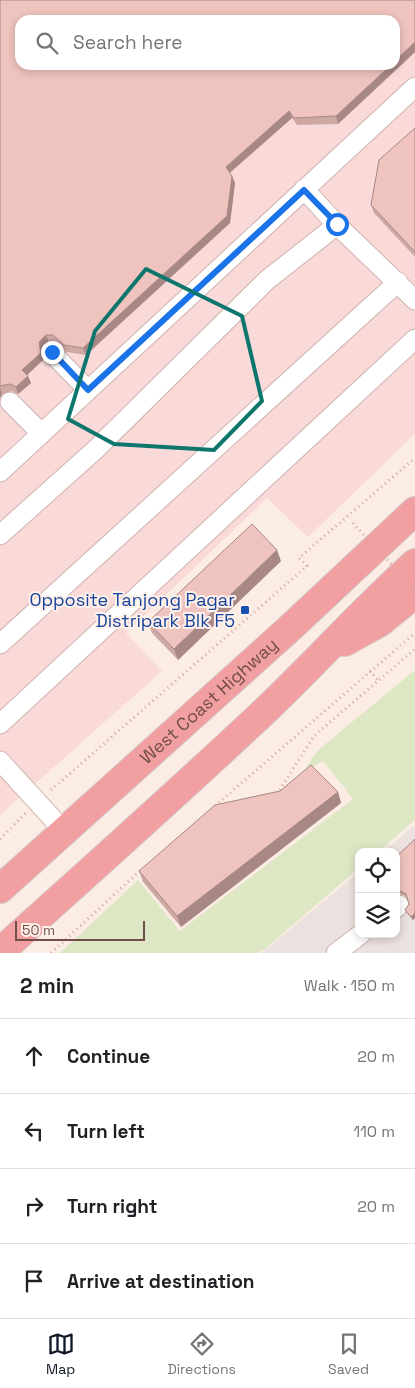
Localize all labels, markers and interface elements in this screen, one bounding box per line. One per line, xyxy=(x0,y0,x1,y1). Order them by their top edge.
search box xyxy=(15,15,400,70)
icon: search xyxy=(33,29,61,57)
text: Search here xyxy=(73,30,183,55)
route start xyxy=(326,213,349,236)
route end xyxy=(41,341,64,364)
place label: Opposite Tanjong Pagar Distripark Blk F5 xyxy=(29,588,235,632)
marker: Opposite Tanjong Pagar Distripark Blk F5 xyxy=(239,604,251,616)
street label: West Coast Highway xyxy=(135,633,282,769)
map controls xyxy=(355,848,400,938)
button: locate xyxy=(355,848,400,893)
button: layers xyxy=(355,893,400,938)
scale bar xyxy=(15,918,145,941)
text: 50 m xyxy=(22,921,55,939)
text: 2 min xyxy=(20,972,74,999)
text: Walk · 150 m xyxy=(304,975,395,996)
icon: ahead xyxy=(20,1042,48,1070)
text: Continue xyxy=(67,1044,150,1069)
text: 20 m xyxy=(357,1046,395,1067)
icon: left xyxy=(20,1117,48,1145)
text: Turn left xyxy=(67,1119,145,1144)
text: 110 m xyxy=(353,1121,395,1142)
icon: right xyxy=(20,1192,48,1220)
text: Turn right xyxy=(67,1194,157,1219)
text: 20 m xyxy=(357,1196,395,1217)
icon: arrive xyxy=(20,1267,48,1295)
text: Arrive at destination xyxy=(67,1269,255,1294)
tab: Map xyxy=(46,1330,75,1378)
tab: Directions xyxy=(167,1330,236,1378)
tab: Saved xyxy=(328,1330,369,1378)

